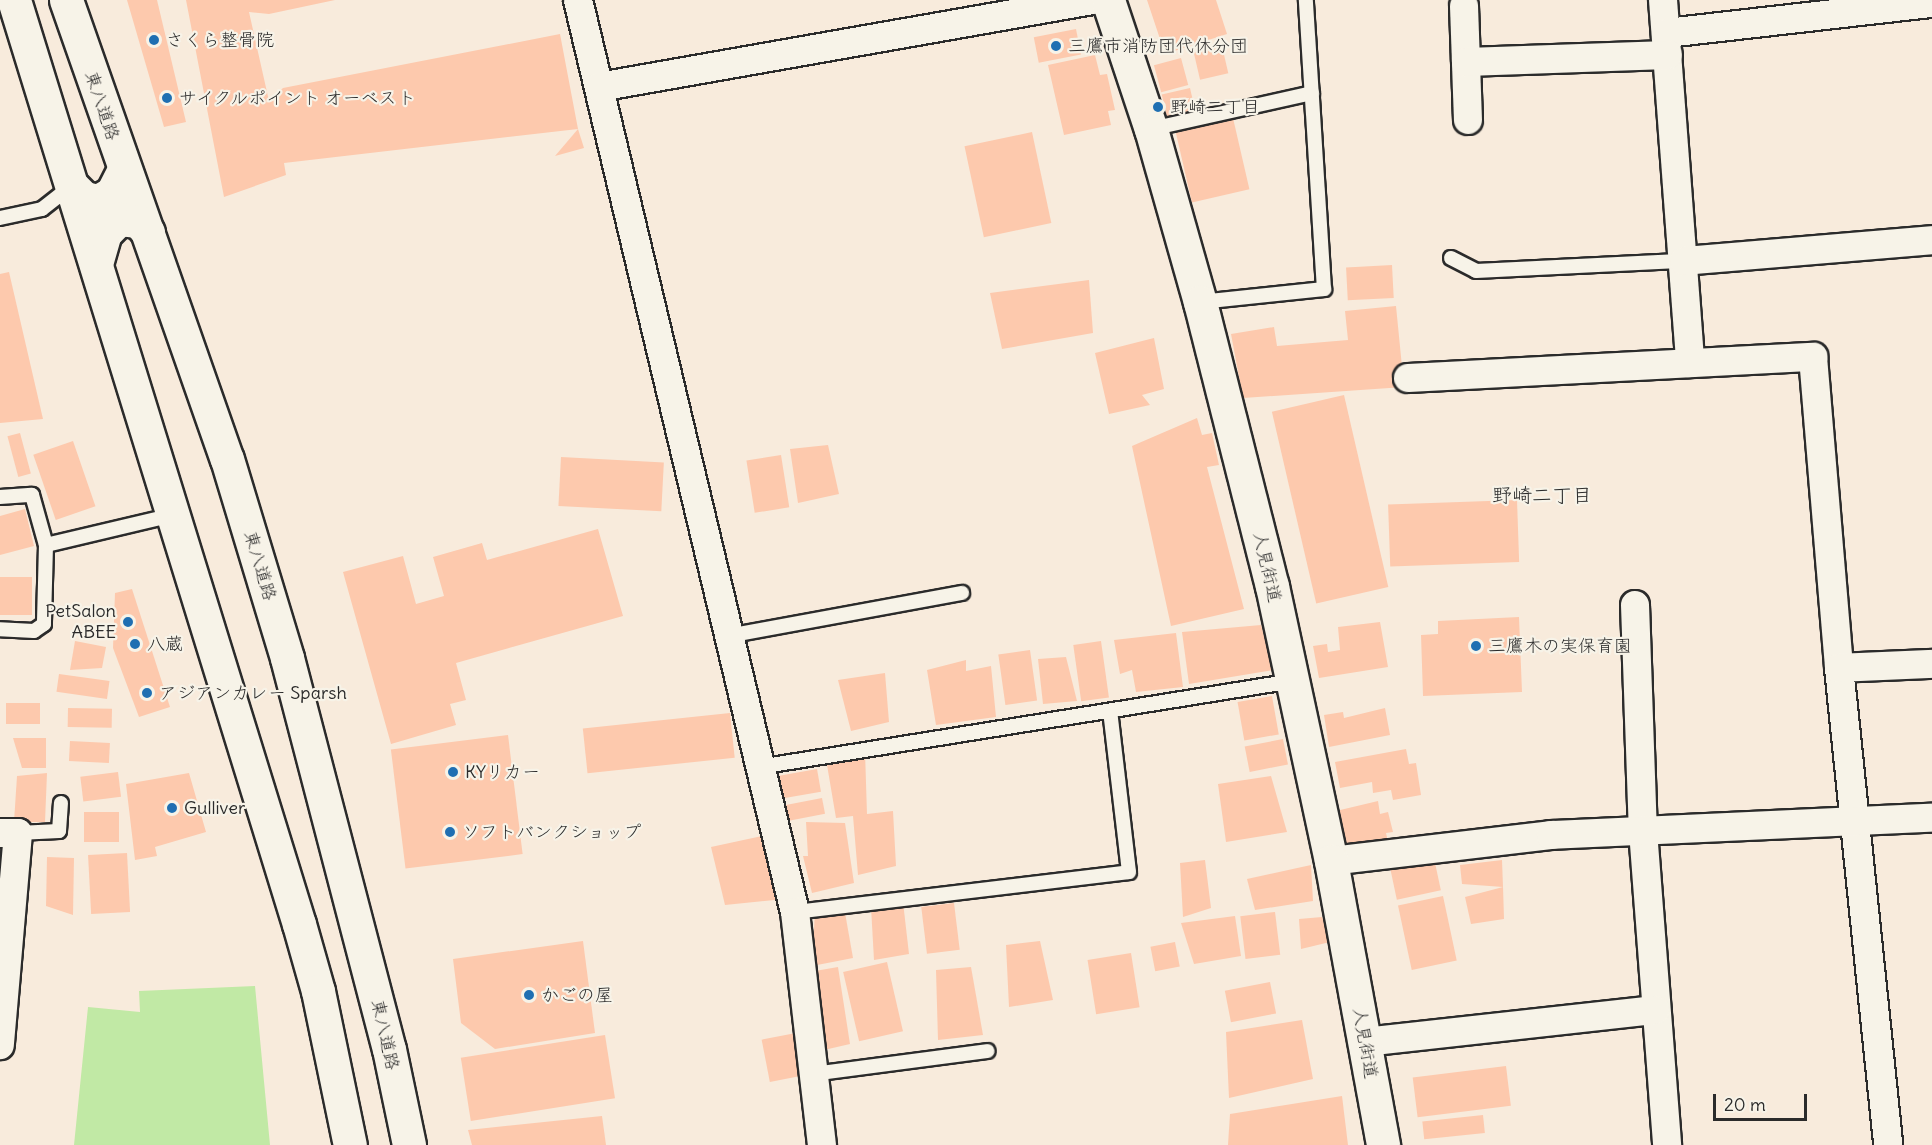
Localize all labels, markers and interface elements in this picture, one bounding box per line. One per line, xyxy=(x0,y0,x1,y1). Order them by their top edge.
place label: さくら整骨院 xyxy=(166,29,274,51)
marker: さくら整骨院 xyxy=(147,33,161,47)
place label: 三鷹市消防団代休分団 xyxy=(1068,35,1248,57)
marker: 三鷹市消防団代休分団 xyxy=(1049,39,1063,53)
street label: 東八道路 xyxy=(80,68,124,144)
place label: サイクルポイント オーベスト xyxy=(179,87,417,109)
marker: サイクルポイント オーベスト xyxy=(160,91,174,105)
place label: 野崎二丁目 xyxy=(1170,96,1260,118)
marker: 野崎二丁目 xyxy=(1151,100,1165,114)
district label: 野崎二丁目 xyxy=(1492,482,1592,506)
street label: 東八道路 xyxy=(239,528,281,604)
street label: 人見街道 xyxy=(1248,529,1286,605)
place label: PetSalon ABEE xyxy=(45,601,116,644)
marker: PetSalon ABEE xyxy=(121,615,135,629)
place label: 八蔵 xyxy=(147,633,183,655)
place label: 三鷹木の実保育園 xyxy=(1488,635,1632,657)
marker: 八蔵 xyxy=(128,637,142,651)
marker: 三鷹木の実保育園 xyxy=(1469,639,1483,653)
place label: アジアンカレー Sparsh xyxy=(159,682,346,704)
marker: アジアンカレー Sparsh xyxy=(140,686,154,700)
place label: KYリカー xyxy=(465,761,540,783)
marker: KYリカー xyxy=(446,765,460,779)
place label: Gulliver xyxy=(184,797,245,819)
marker: Gulliver xyxy=(165,801,179,815)
place label: ソフトバンクショップ xyxy=(462,821,642,843)
marker: ソフトバンクショップ xyxy=(443,825,457,839)
place label: かごの屋 xyxy=(541,984,613,1006)
marker: かごの屋 xyxy=(522,988,536,1002)
street label: 東八道路 xyxy=(366,997,404,1073)
street label: 人見街道 xyxy=(1348,1006,1382,1080)
scale bar xyxy=(1716,1082,1810,1120)
text: 20 m xyxy=(1724,1093,1766,1116)

